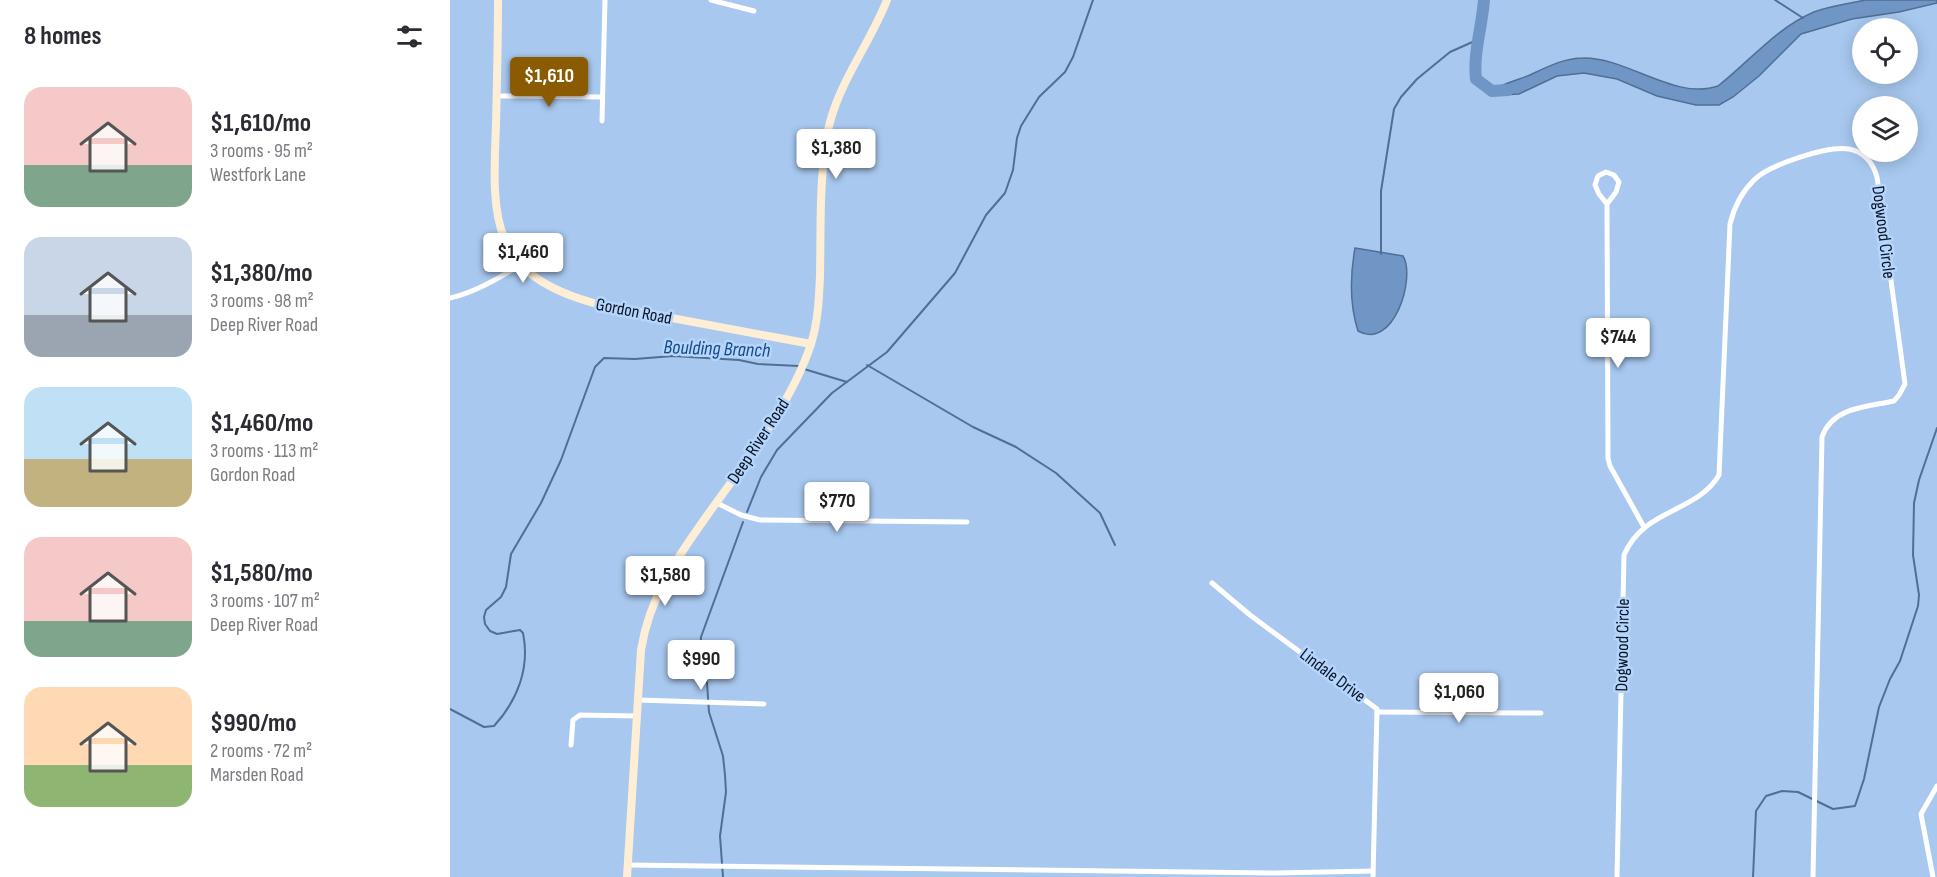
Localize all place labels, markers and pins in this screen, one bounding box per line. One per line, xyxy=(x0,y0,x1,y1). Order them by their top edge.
pin: $1,610 xyxy=(500,57,598,108)
pin: $1,380 xyxy=(787,129,885,180)
pin: $1,460 xyxy=(474,233,572,284)
pin: $744 xyxy=(1582,318,1654,369)
pin: $770 xyxy=(801,482,873,533)
pin: $1,580 xyxy=(616,556,714,607)
pin: $990 xyxy=(665,640,737,691)
pin: $1,060 xyxy=(1410,673,1508,724)

